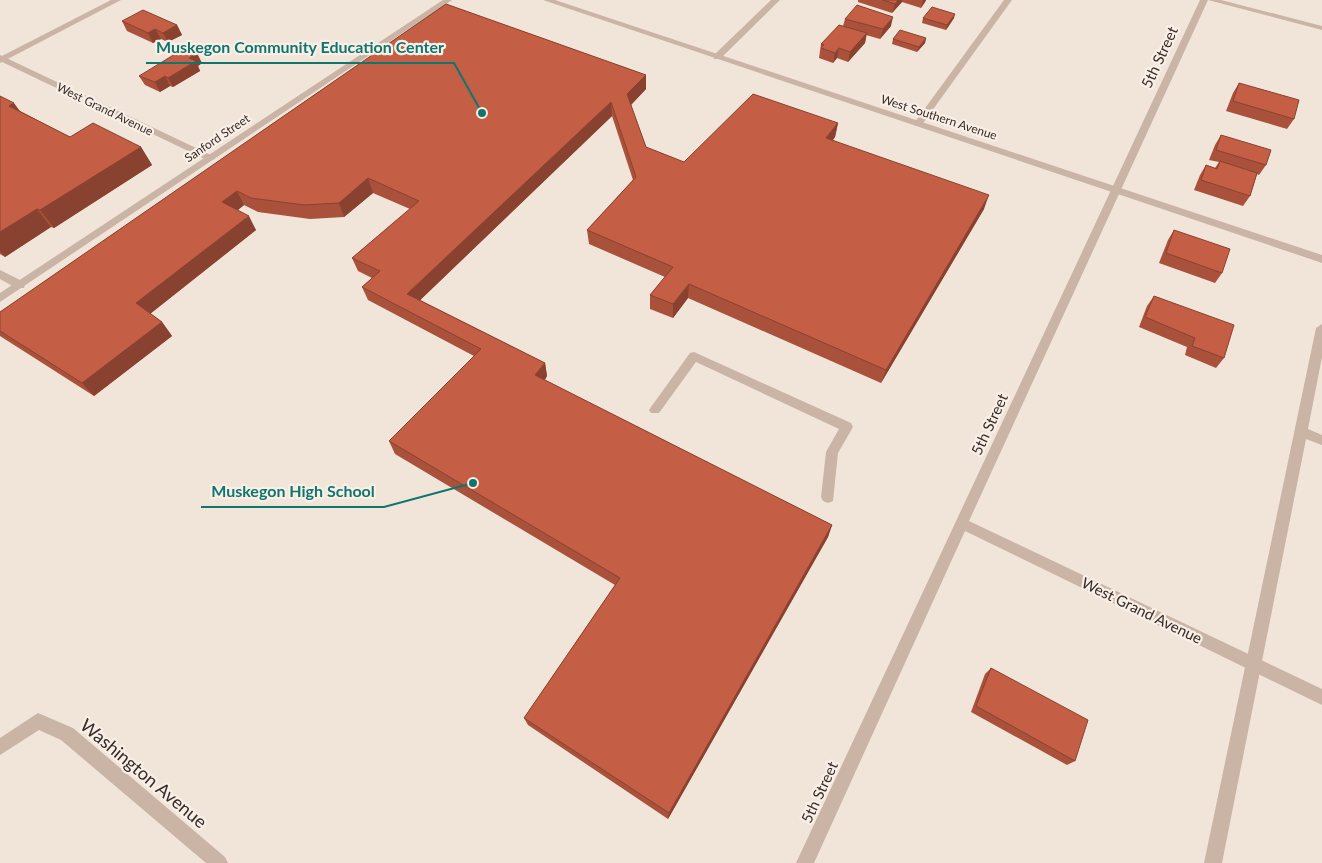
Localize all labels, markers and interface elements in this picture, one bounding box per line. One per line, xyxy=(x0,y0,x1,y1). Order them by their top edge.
street label: 5th Street xyxy=(1137,23,1181,91)
callout: Muskegon Community Education Center xyxy=(146,32,454,63)
text: Muskegon Community Education Center xyxy=(156,37,444,56)
street label: West Grand Avenue xyxy=(54,79,156,139)
street label: West Southern Avenue xyxy=(879,91,999,143)
street label: Sanford Street xyxy=(182,110,253,165)
street label: 5th Street xyxy=(967,390,1011,458)
callout: Muskegon High School xyxy=(201,476,384,507)
text: Muskegon High School xyxy=(211,481,375,500)
street label: West Grand Avenue xyxy=(1079,573,1205,647)
street label: Washington Avenue xyxy=(76,714,212,832)
street label: 5th Street xyxy=(797,758,841,826)

